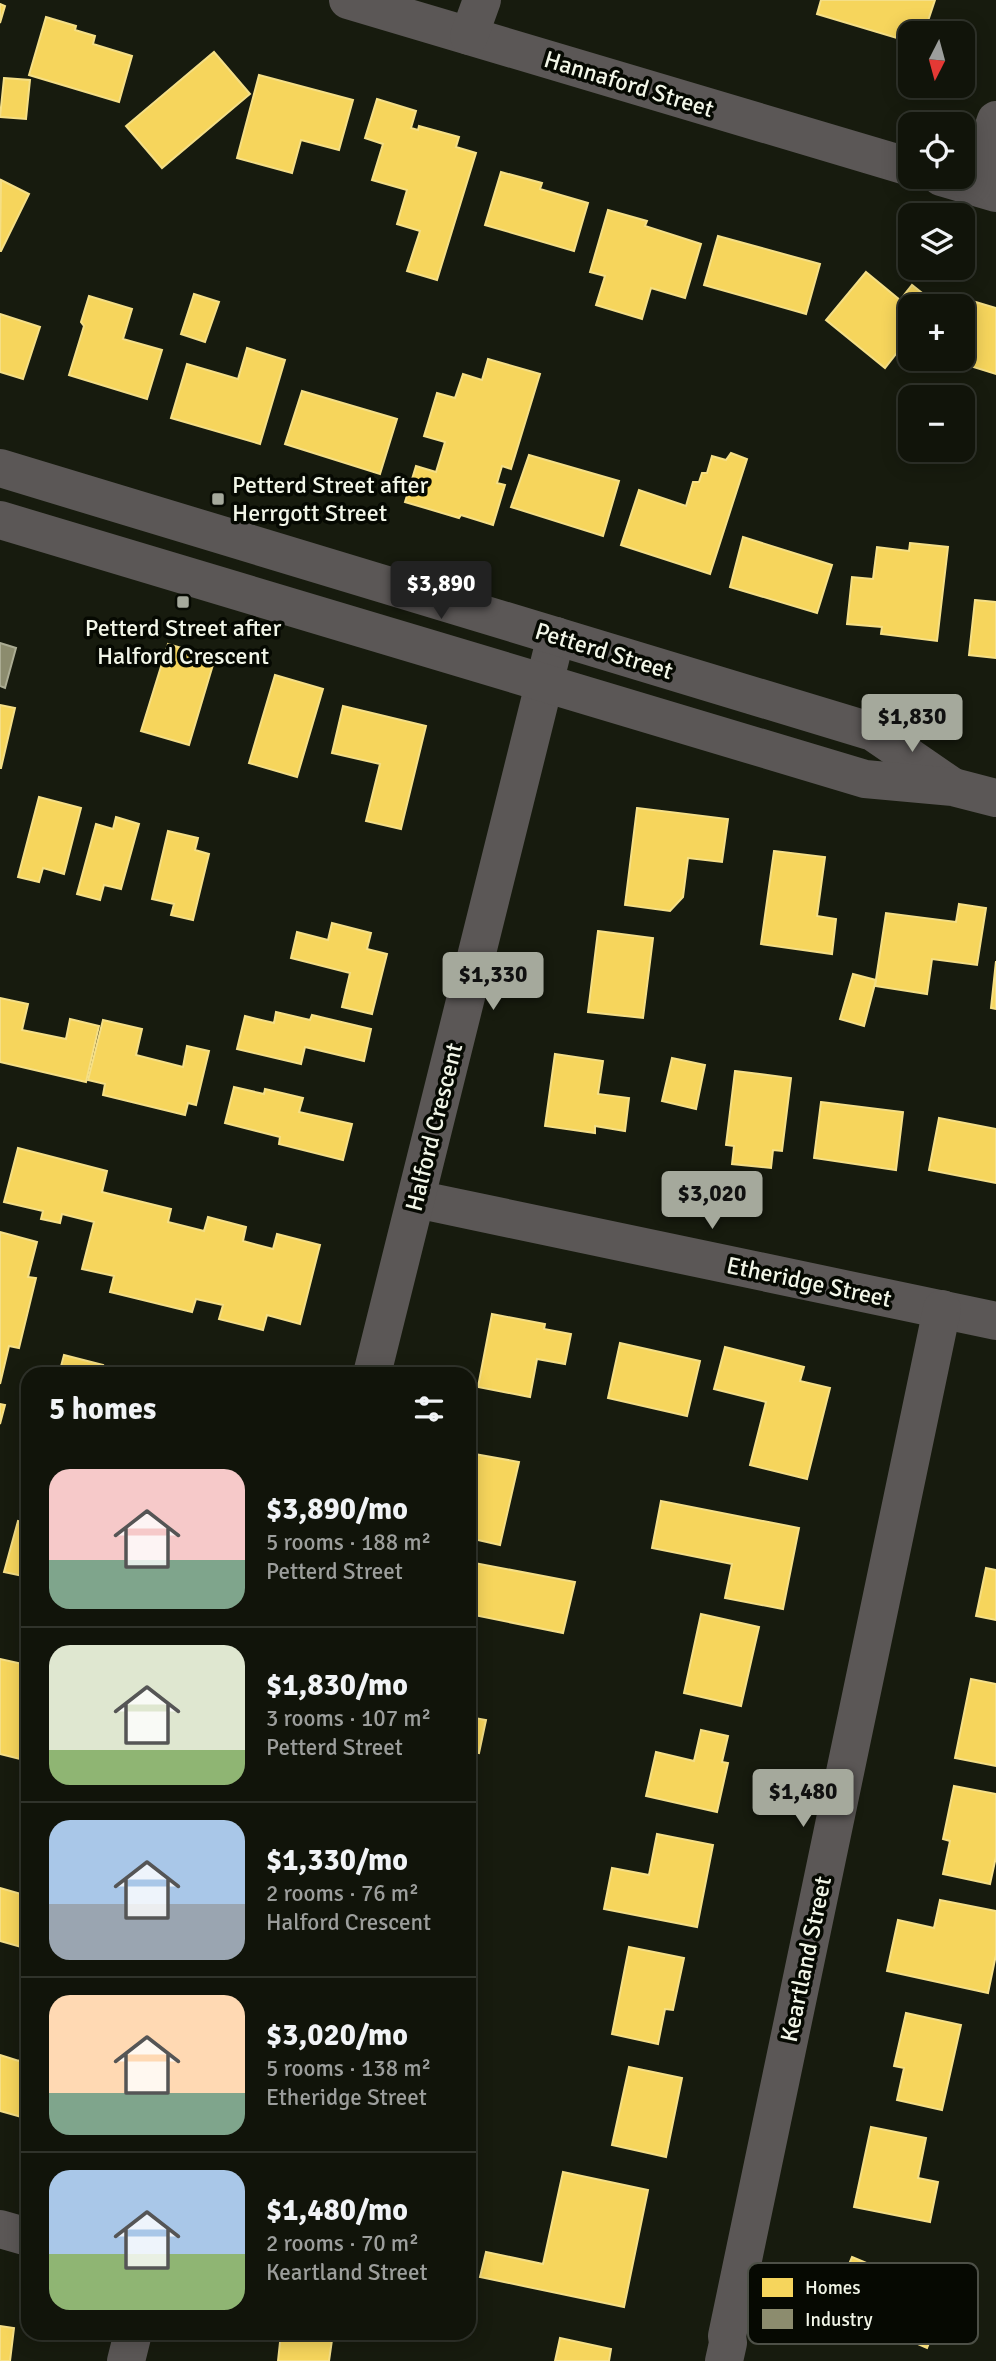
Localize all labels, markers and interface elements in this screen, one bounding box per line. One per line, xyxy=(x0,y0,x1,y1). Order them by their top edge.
north arrow xyxy=(898,21,975,98)
map controls xyxy=(898,21,975,462)
street label: Hannaford Street xyxy=(540,44,718,124)
button: locate xyxy=(898,112,975,189)
button: layers xyxy=(898,203,975,280)
button: + xyxy=(898,294,975,371)
button: − xyxy=(898,385,975,462)
place label: Petterd Street after Herrgott Street xyxy=(232,470,429,528)
marker: Petterd Street after Herrgott Street xyxy=(210,491,226,507)
pin: $3,890 xyxy=(384,562,498,621)
text: $3,890 xyxy=(407,569,475,598)
marker: Petterd Street after Halford Crescent xyxy=(175,594,191,610)
place label: Petterd Street after Halford Crescent xyxy=(85,613,281,671)
street label: Petterd Street xyxy=(531,616,677,686)
pin: $1,830 xyxy=(855,694,969,754)
text: $1,830 xyxy=(878,702,946,731)
pin: $1,330 xyxy=(436,953,550,1012)
text: $1,330 xyxy=(459,960,527,989)
street label: Halford Crescent xyxy=(399,1040,469,1214)
pin: $3,020 xyxy=(655,1172,769,1231)
text: $3,020 xyxy=(678,1179,746,1208)
street label: Etheridge Street xyxy=(724,1250,894,1314)
icon: filters xyxy=(410,1390,448,1428)
text: 5 homes xyxy=(49,1391,156,1428)
text: $3,890/mo xyxy=(266,1491,408,1528)
icon: home xyxy=(105,1497,189,1581)
text: 5 rooms · 188 m² xyxy=(266,1528,431,1557)
text: Petterd Street xyxy=(266,1557,403,1586)
text: $1,830/mo xyxy=(266,1667,408,1704)
icon: home xyxy=(105,1673,189,1757)
text: 3 rooms · 107 m² xyxy=(266,1704,431,1733)
text: Petterd Street xyxy=(266,1733,403,1762)
pin: $1,480 xyxy=(746,1770,860,1829)
text: $1,480 xyxy=(769,1777,837,1806)
text: $1,330/mo xyxy=(266,1842,408,1879)
icon: home xyxy=(105,1848,189,1932)
street label: Keartland Street xyxy=(774,1873,838,2045)
text: 2 rooms · 76 m² xyxy=(266,1879,419,1908)
text: Halford Crescent xyxy=(266,1908,431,1937)
text: $3,020/mo xyxy=(266,2017,408,2054)
icon: home xyxy=(105,2023,189,2107)
text: 5 rooms · 138 m² xyxy=(266,2054,431,2083)
text: Etheridge Street xyxy=(266,2083,427,2112)
text: $1,480/mo xyxy=(266,2192,408,2229)
icon: home xyxy=(105,2198,189,2282)
text: 2 rooms · 70 m² xyxy=(266,2229,419,2258)
text: Keartland Street xyxy=(266,2258,428,2287)
legend xyxy=(748,2263,978,2344)
text: Homes xyxy=(805,2276,861,2300)
text: Industry xyxy=(805,2308,873,2332)

